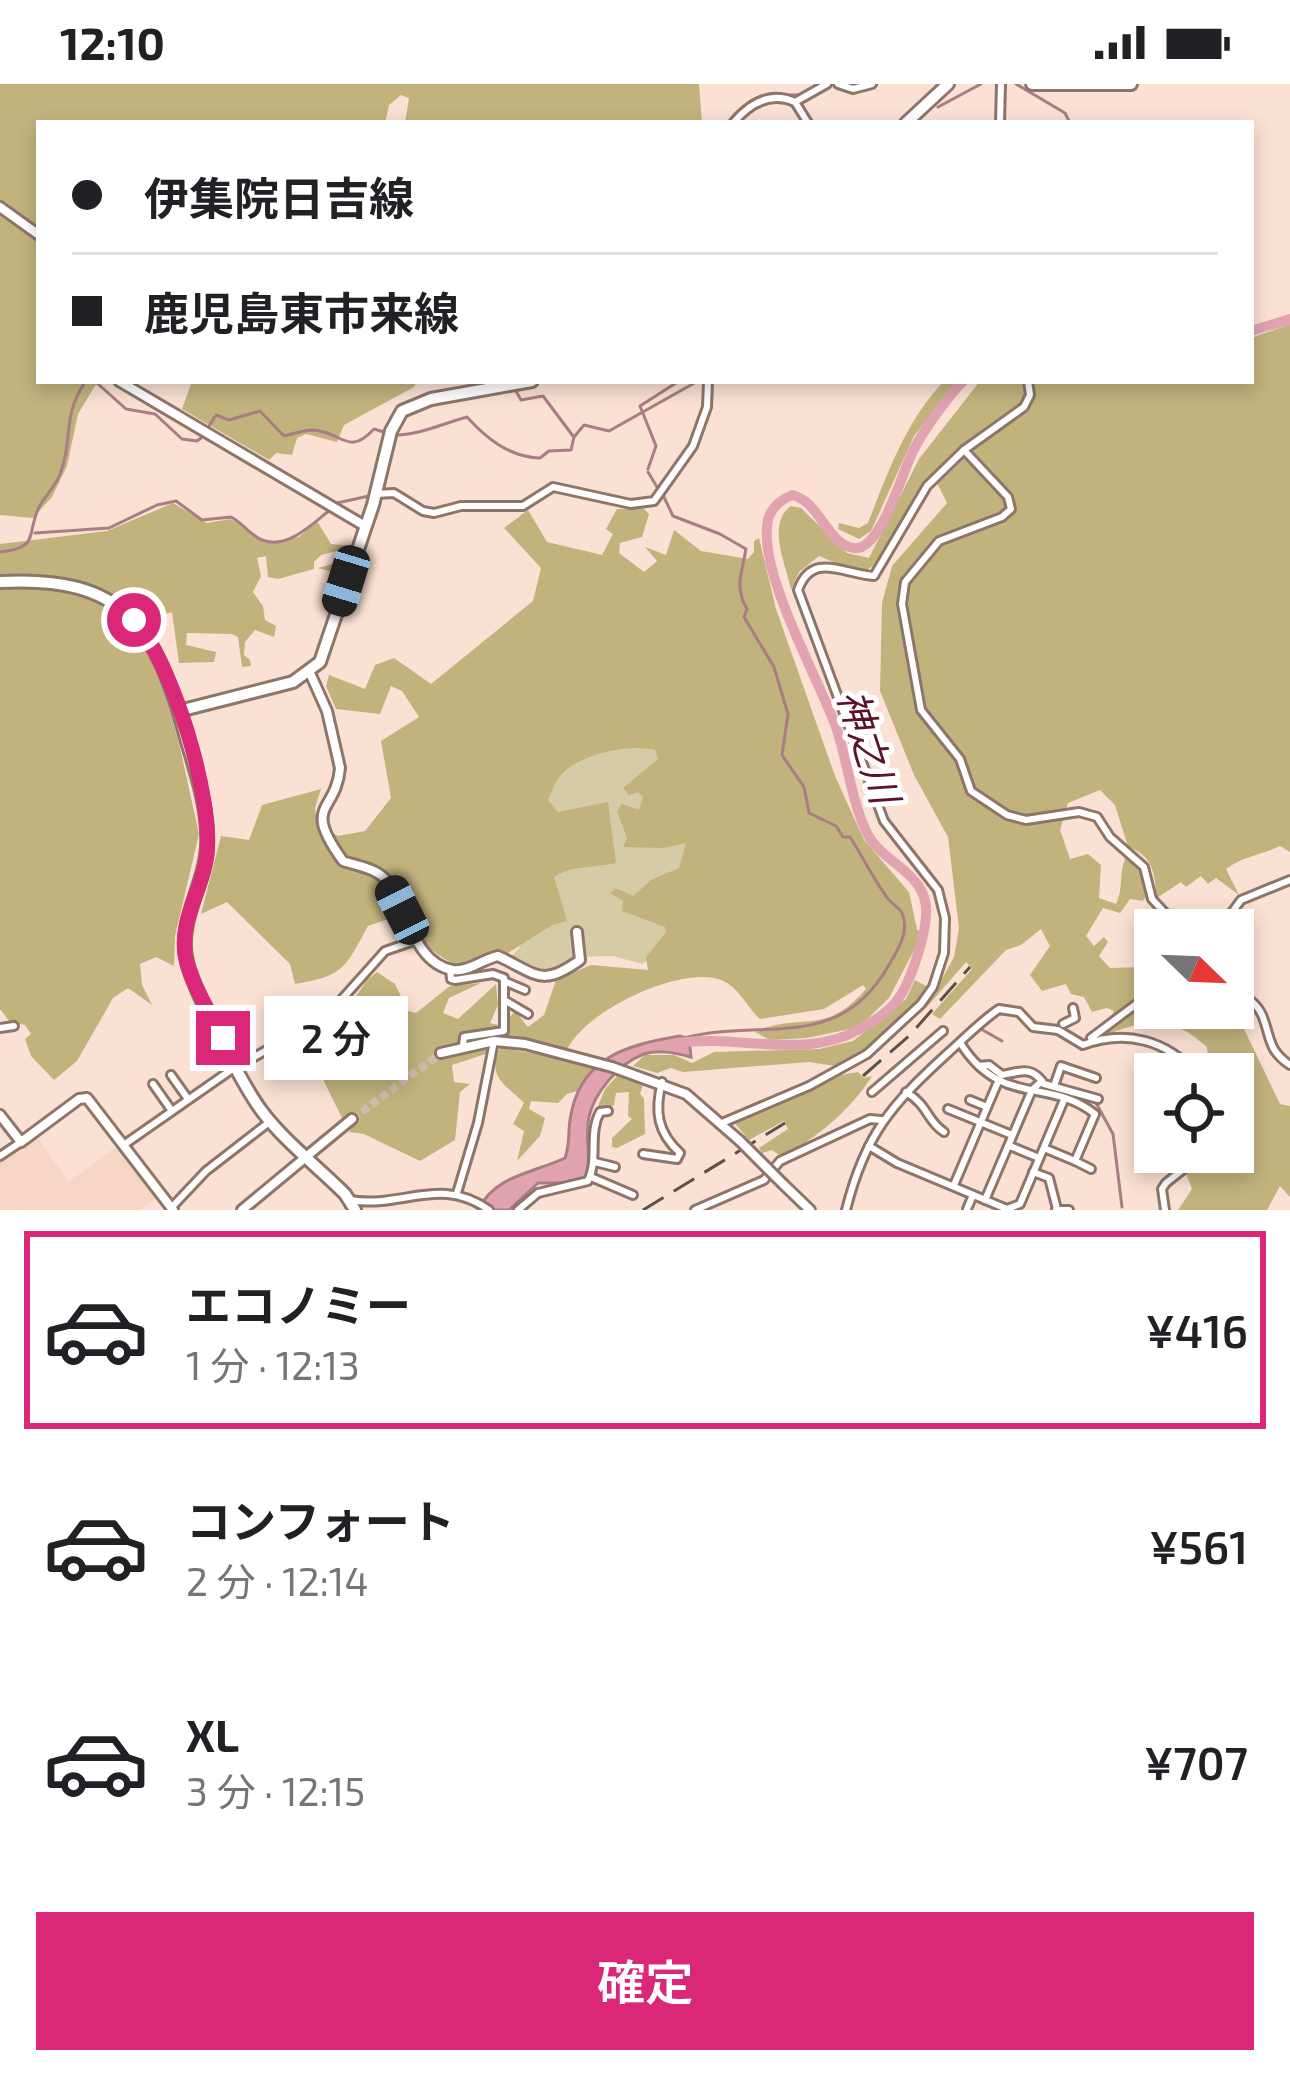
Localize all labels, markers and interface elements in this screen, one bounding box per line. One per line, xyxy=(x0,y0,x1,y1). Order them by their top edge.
text: 12:10 xyxy=(60,15,165,69)
text: 伊集院日吉線 xyxy=(144,170,414,224)
text: 鹿児島東市来線 xyxy=(144,285,459,339)
car xyxy=(318,541,374,621)
route start xyxy=(107,593,161,647)
water label: 神之川 xyxy=(830,683,912,813)
car xyxy=(370,870,434,950)
north arrow xyxy=(1134,909,1254,1029)
map controls xyxy=(1134,909,1254,1173)
callout: 2 分 xyxy=(265,996,409,1080)
route end xyxy=(196,1011,250,1065)
text: 2 分 xyxy=(301,1014,371,1061)
button: locate xyxy=(1134,1053,1254,1173)
icon: car xyxy=(42,1276,150,1384)
text: エコノミー xyxy=(186,1277,411,1331)
text: ¥416 xyxy=(1146,1303,1248,1357)
text: 1 分 · 12:13 xyxy=(186,1341,360,1388)
icon: car xyxy=(42,1492,150,1600)
text: コンフォート xyxy=(186,1493,455,1547)
text: ¥561 xyxy=(1149,1519,1248,1573)
text: 2 分 · 12:14 xyxy=(186,1557,368,1604)
text: XL xyxy=(186,1707,239,1761)
icon: car xyxy=(42,1708,150,1816)
text: ¥707 xyxy=(1144,1735,1248,1789)
text: 3 分 · 12:15 xyxy=(186,1767,365,1814)
button: 確定 xyxy=(36,1912,1254,2050)

